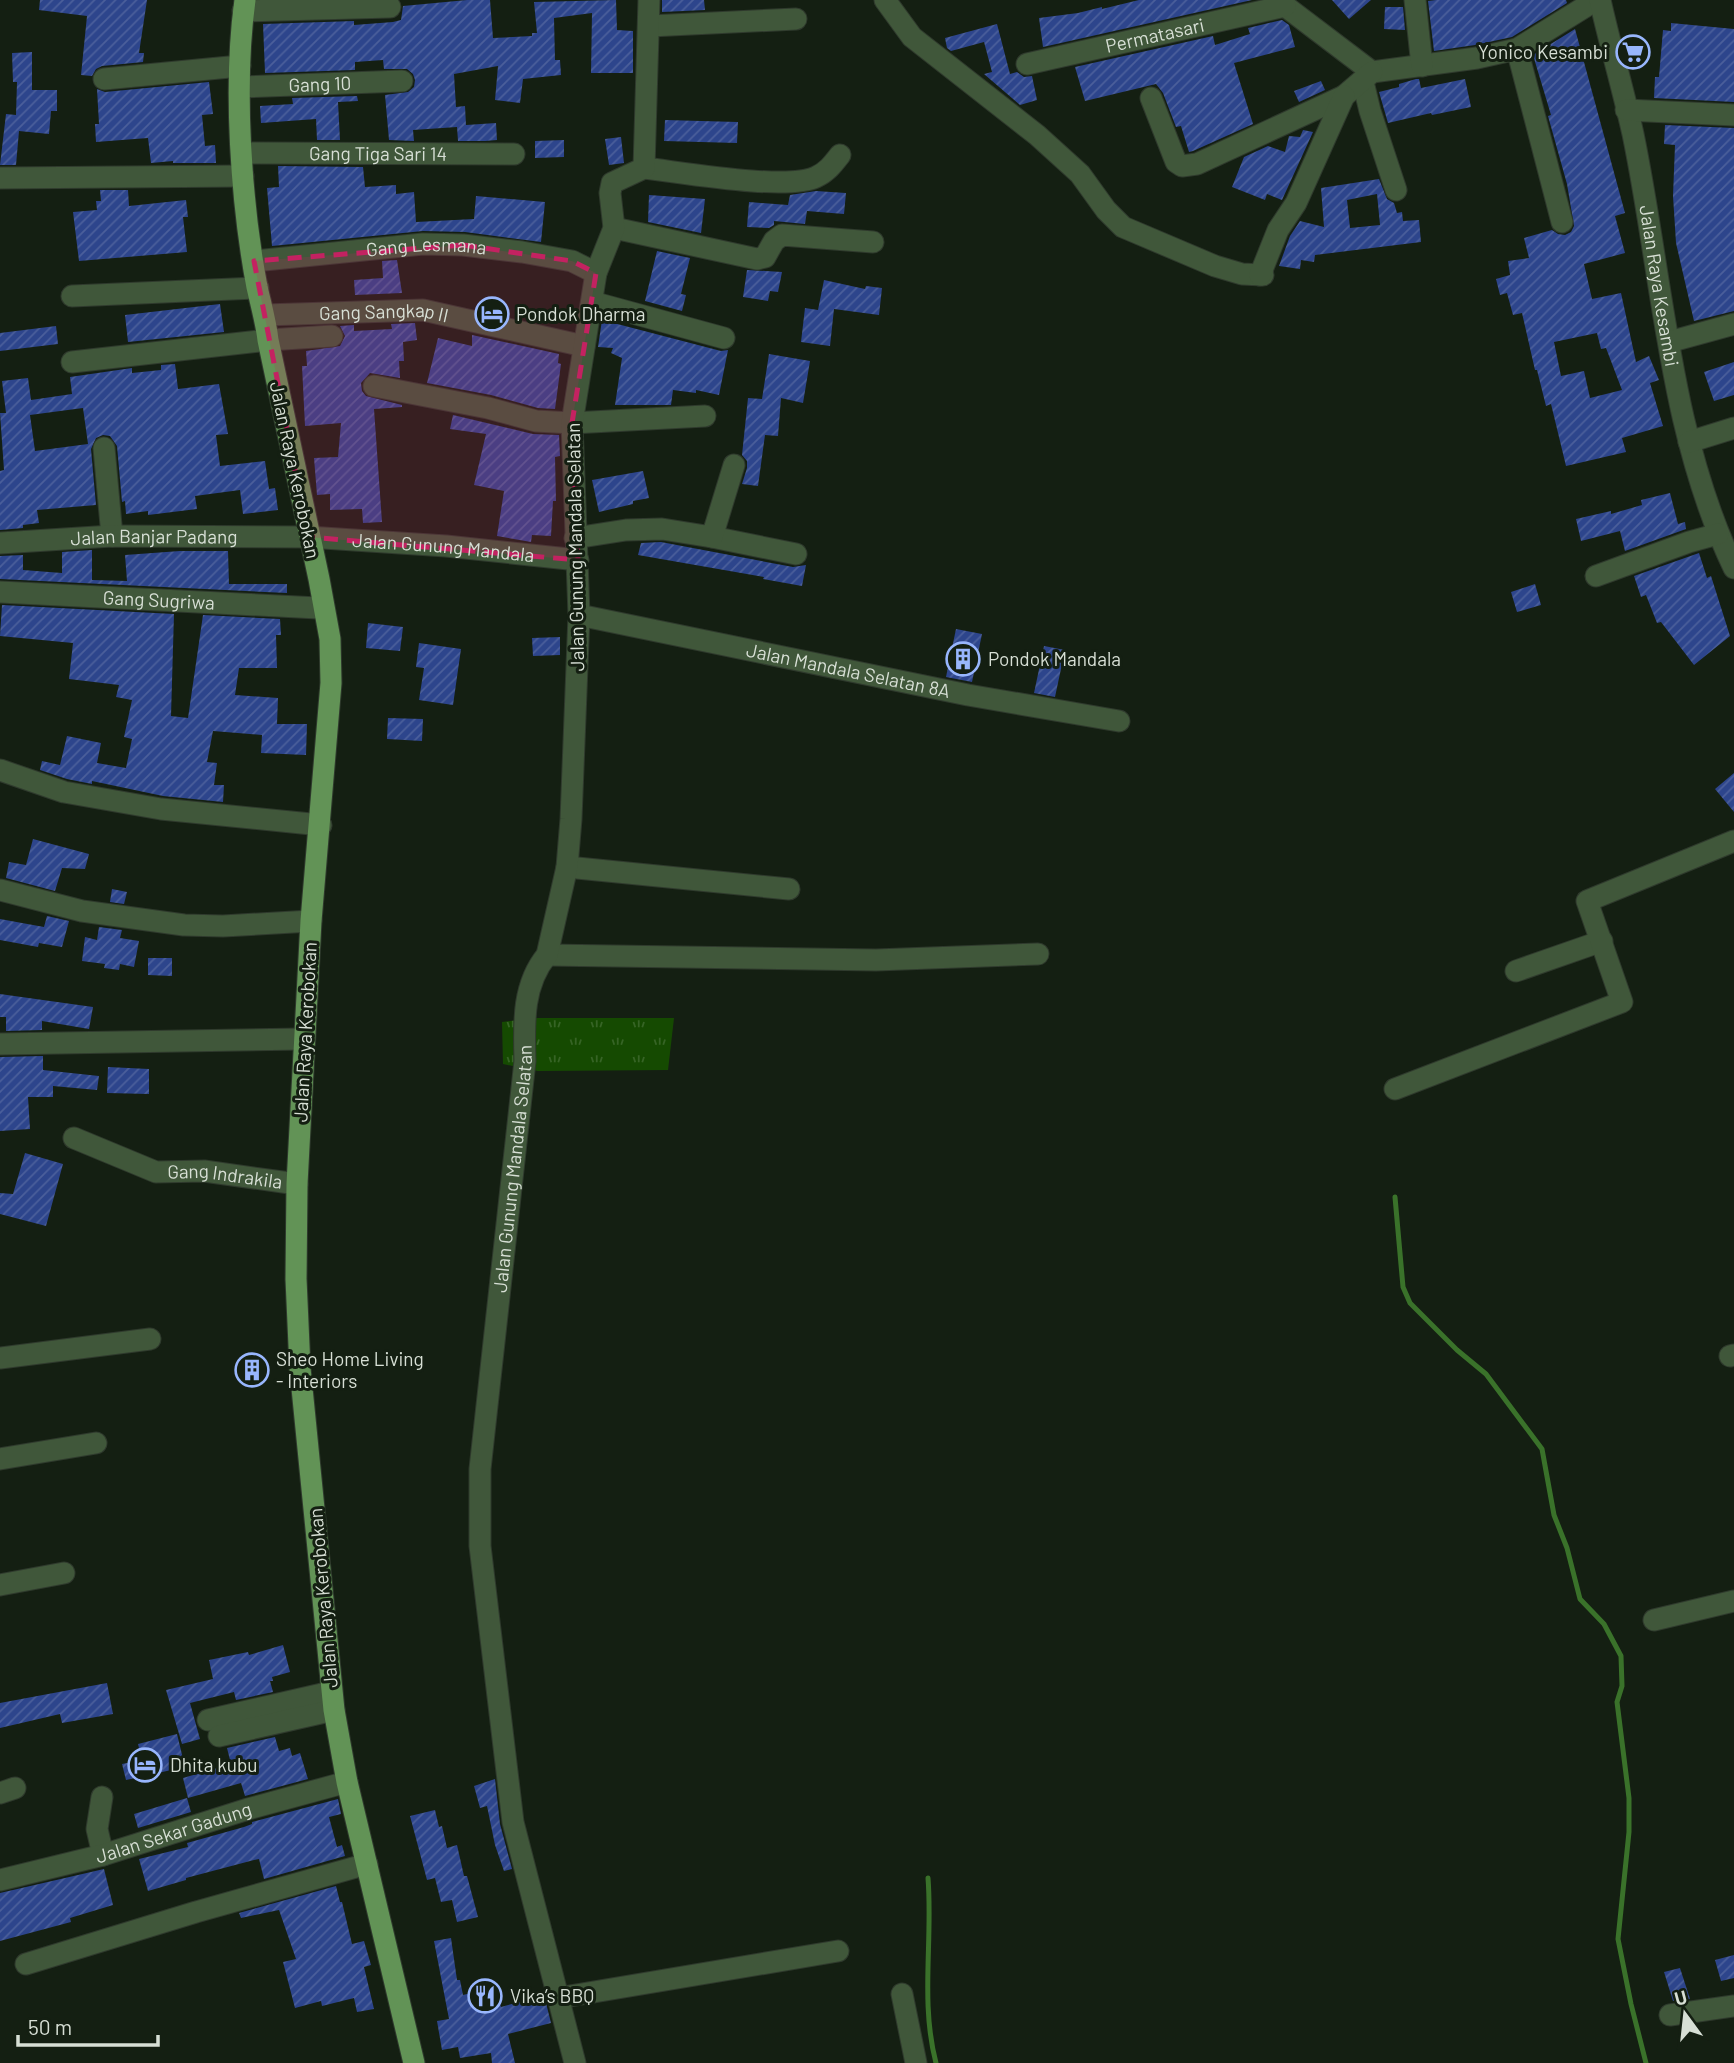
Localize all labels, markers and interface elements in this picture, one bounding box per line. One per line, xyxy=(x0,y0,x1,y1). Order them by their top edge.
street label: Permatasari xyxy=(1103,13,1206,57)
supermarket icon: Yonico Kesambi xyxy=(1614,33,1652,71)
place label: Yonico Kesambi xyxy=(1478,40,1608,63)
street label: Gang 10 xyxy=(288,71,352,96)
street label: Gang Tiga Sari 14 xyxy=(309,141,447,165)
street label: Jalan Raya Kesambi xyxy=(1635,203,1684,368)
street label: Gang Lesmana xyxy=(365,232,488,261)
hotel icon: Pondok Dharma xyxy=(473,295,511,333)
street label: Gang Sangkap II xyxy=(319,298,451,326)
place label: Pondok Dharma xyxy=(516,302,645,325)
street label: Jalan Raya Kerobokan xyxy=(265,379,326,561)
street label: Jalan Gunung Mandala Selatan xyxy=(561,422,588,672)
street label: Jalan Banjar Padang xyxy=(70,524,237,550)
street label: Jalan Gunung Mandala xyxy=(351,528,536,566)
street label: Gang Sugriwa xyxy=(102,585,215,614)
street label: Jalan Mandala Selatan 8A xyxy=(744,638,952,702)
building icon: Pondok Mandala xyxy=(944,640,982,678)
place label: Pondok Mandala xyxy=(988,647,1121,670)
street label: Jalan Raya Kerobokan xyxy=(288,941,321,1123)
street label: Jalan Gunung Mandala Selatan xyxy=(488,1045,536,1294)
street label: Gang Indrakila xyxy=(167,1159,284,1193)
place label: Sheo Home Living - Interiors xyxy=(276,1347,424,1392)
building icon: Sheo Home Living - Interiors xyxy=(233,1351,271,1389)
street label: Jalan Raya Kerobokan xyxy=(303,1507,342,1689)
hotel icon: Dhita kubu xyxy=(126,1746,164,1784)
place label: Dhita kubu xyxy=(170,1753,258,1776)
street label: Jalan Sekar Gadung xyxy=(93,1797,254,1867)
restaurant icon: Vika’s BBQ xyxy=(466,1977,504,2015)
north arrow xyxy=(1650,1979,1720,2049)
place label: Vika’s BBQ xyxy=(510,1984,594,2007)
text: U xyxy=(1672,1984,1689,2010)
scale bar xyxy=(18,2004,158,2048)
text: 50 m xyxy=(28,2014,72,2039)

